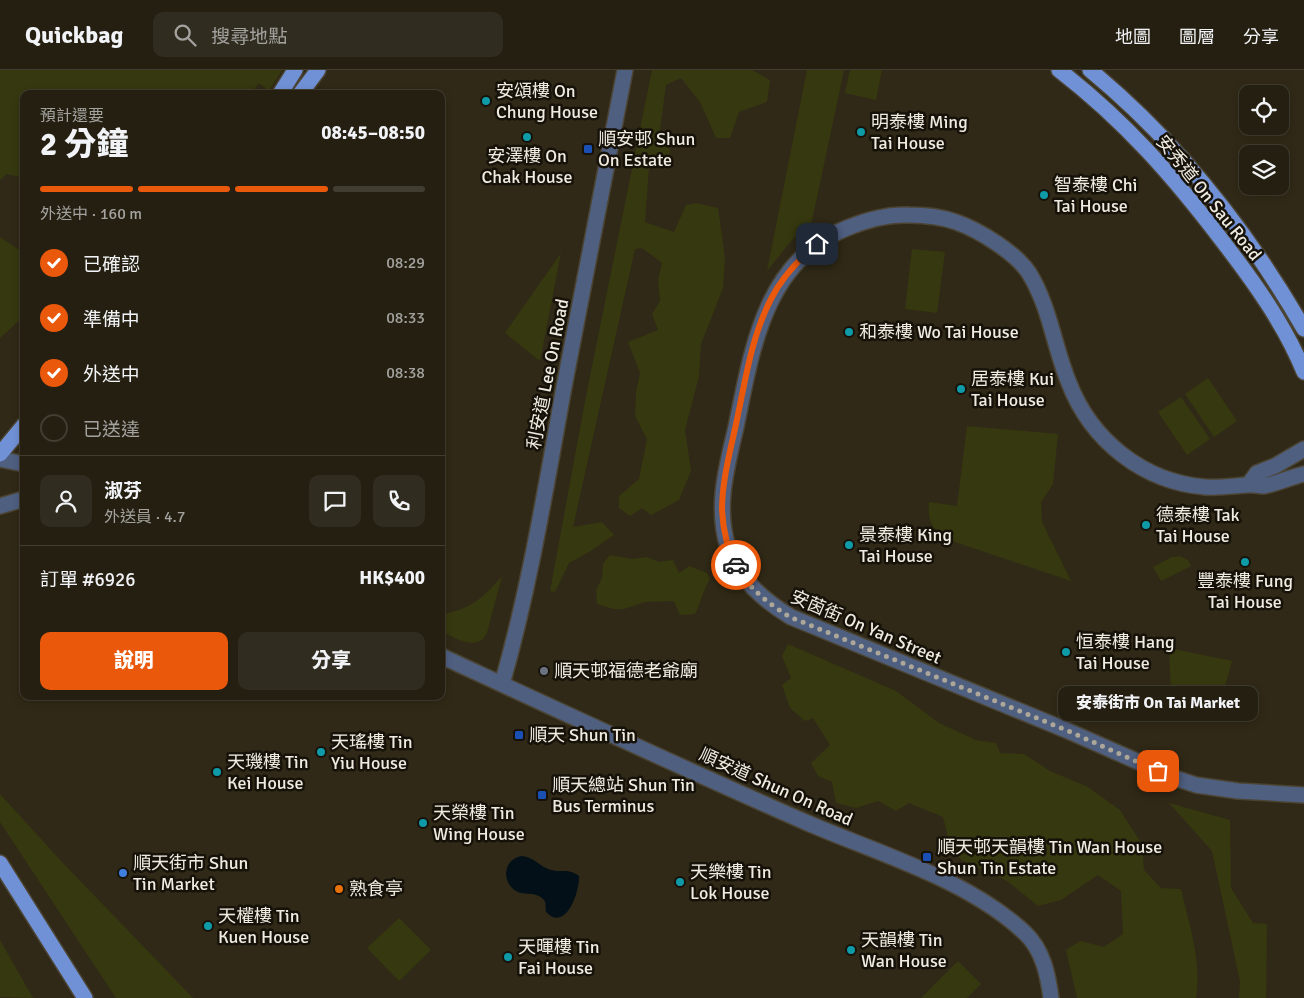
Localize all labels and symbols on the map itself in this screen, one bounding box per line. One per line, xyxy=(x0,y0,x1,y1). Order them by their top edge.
place label: 安頌樓 On Chung House xyxy=(496,80,598,123)
marker: 安頌樓 On Chung House xyxy=(480,95,492,107)
place label: 明泰樓 Ming Tai House xyxy=(871,111,968,154)
marker: 明泰樓 Ming Tai House xyxy=(855,126,867,138)
place label: 順安邨 Shun On Estate xyxy=(598,128,695,171)
marker: 安澤樓 On Chak House xyxy=(521,131,533,143)
street label: 安秀道 On Sau Road xyxy=(1152,131,1266,265)
marker: 順安邨 Shun On Estate xyxy=(582,143,594,155)
place label: 安澤樓 On Chak House xyxy=(481,145,573,188)
place label: 智泰樓 Chi Tai House xyxy=(1054,174,1138,217)
marker: 智泰樓 Chi Tai House xyxy=(1038,189,1050,201)
pin xyxy=(796,223,838,265)
street label: 利安道 Lee On Road xyxy=(523,297,573,451)
place label: 和泰樓 Wo Tai House xyxy=(859,321,1019,343)
marker: 和泰樓 Wo Tai House xyxy=(843,326,855,338)
place label: 居泰樓 Kui Tai House xyxy=(971,368,1054,411)
marker: 居泰樓 Kui Tai House xyxy=(955,383,967,395)
place label: 德泰樓 Tak Tai House xyxy=(1156,504,1240,547)
marker: 德泰樓 Tak Tai House xyxy=(1140,519,1152,531)
place label: 景泰樓 King Tai House xyxy=(859,524,952,567)
marker: 景泰樓 King Tai House xyxy=(843,539,855,551)
courier xyxy=(711,540,761,590)
marker: 豐泰樓 Fung Tai House xyxy=(1239,556,1251,568)
place label: 豐泰樓 Fung Tai House xyxy=(1197,570,1293,613)
street label: 安茵街 On Yan Street xyxy=(787,585,945,669)
place label: 恒泰樓 Hang Tai House xyxy=(1076,631,1175,674)
marker: 恒泰樓 Hang Tai House xyxy=(1060,646,1072,658)
place label: 順天邨福德老爺廟 xyxy=(554,660,698,682)
marker: 順天邨福德老爺廟 xyxy=(538,665,550,677)
callout: 安泰街市 On Tai Market xyxy=(1058,686,1258,721)
place label: 順天 Shun Tin xyxy=(529,724,636,746)
marker: 順天 Shun Tin xyxy=(513,729,525,741)
place label: 天瑤樓 Tin Yiu House xyxy=(331,731,413,774)
street label: 順安道 Shun On Road xyxy=(696,743,856,831)
marker: 天瑤樓 Tin Yiu House xyxy=(315,746,327,758)
pin xyxy=(1137,750,1179,792)
place label: 天璣樓 Tin Kei House xyxy=(227,751,309,794)
marker: 天璣樓 Tin Kei House xyxy=(211,766,223,778)
place label: 順天總站 Shun Tin Bus Terminus xyxy=(552,774,695,817)
marker: 順天總站 Shun Tin Bus Terminus xyxy=(536,789,548,801)
place label: 天榮樓 Tin Wing House xyxy=(433,802,525,845)
marker: 天榮樓 Tin Wing House xyxy=(417,817,429,829)
place label: 順天邨天韻樓 Tin Wan House Shun Tin Estate xyxy=(937,836,1162,879)
marker: 順天邨天韻樓 Tin Wan House Shun Tin Estate xyxy=(921,851,933,863)
place label: 順天街市 Shun Tin Market xyxy=(133,852,248,895)
place label: 天樂樓 Tin Lok House xyxy=(690,861,772,904)
marker: 順天街市 Shun Tin Market xyxy=(117,867,129,879)
marker: 天樂樓 Tin Lok House xyxy=(674,876,686,888)
place label: 熟食亭 xyxy=(349,878,403,900)
marker: 熟食亭 xyxy=(333,883,345,895)
place label: 天權樓 Tin Kuen House xyxy=(218,905,309,948)
marker: 天權樓 Tin Kuen House xyxy=(202,920,214,932)
place label: 天韻樓 Tin Wan House xyxy=(861,929,947,972)
place label: 天暉樓 Tin Fai House xyxy=(518,936,600,979)
marker: 天韻樓 Tin Wan House xyxy=(845,944,857,956)
marker: 天暉樓 Tin Fai House xyxy=(502,951,514,963)

